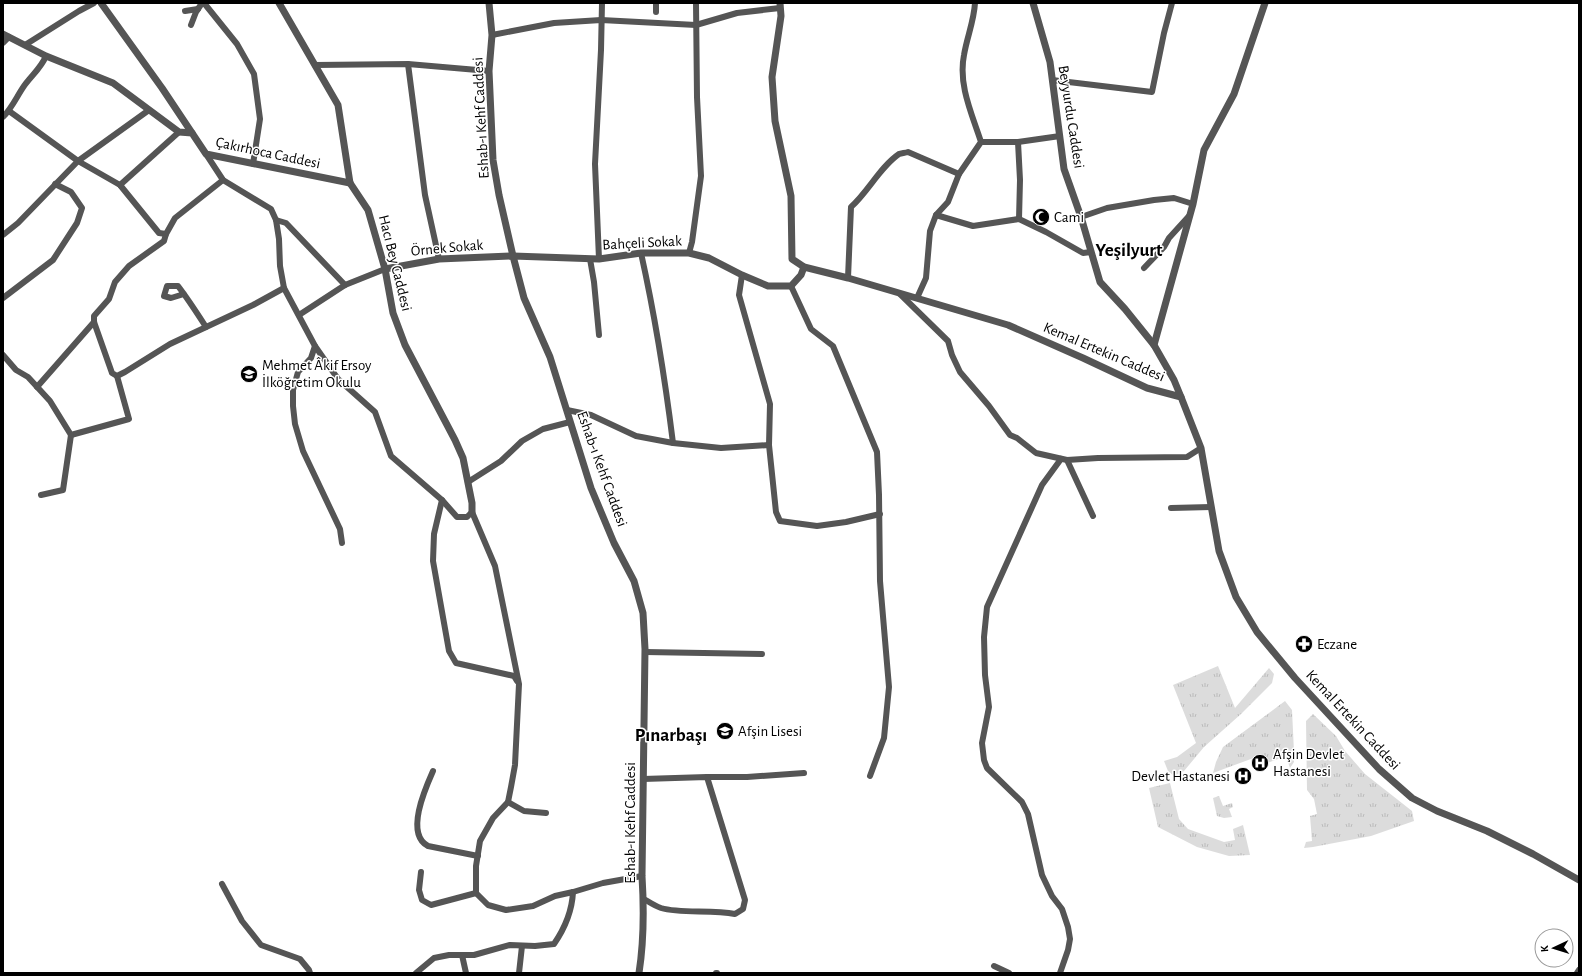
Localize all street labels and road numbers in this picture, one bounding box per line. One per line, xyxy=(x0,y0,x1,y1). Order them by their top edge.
street label: Eshab-ı Kehf Caddesi xyxy=(470,57,492,179)
street label: Beyyurdu Caddesi xyxy=(1055,64,1087,170)
street label: Çakırhoca Caddesi xyxy=(214,135,322,171)
street label: Hacı Bey Caddesi xyxy=(376,213,414,313)
street label: Bahçeli Sokak xyxy=(602,233,682,253)
street label: Örnek Sokak xyxy=(410,235,484,259)
street label: Kemal Ertekin Caddesi xyxy=(1041,320,1167,384)
street label: Eshab-ı Kehf Caddesi xyxy=(574,409,630,529)
street label: Kemal Ertekin Caddesi xyxy=(1303,667,1403,773)
street label: Eshab-ı Kehf Caddesi xyxy=(623,762,638,884)

